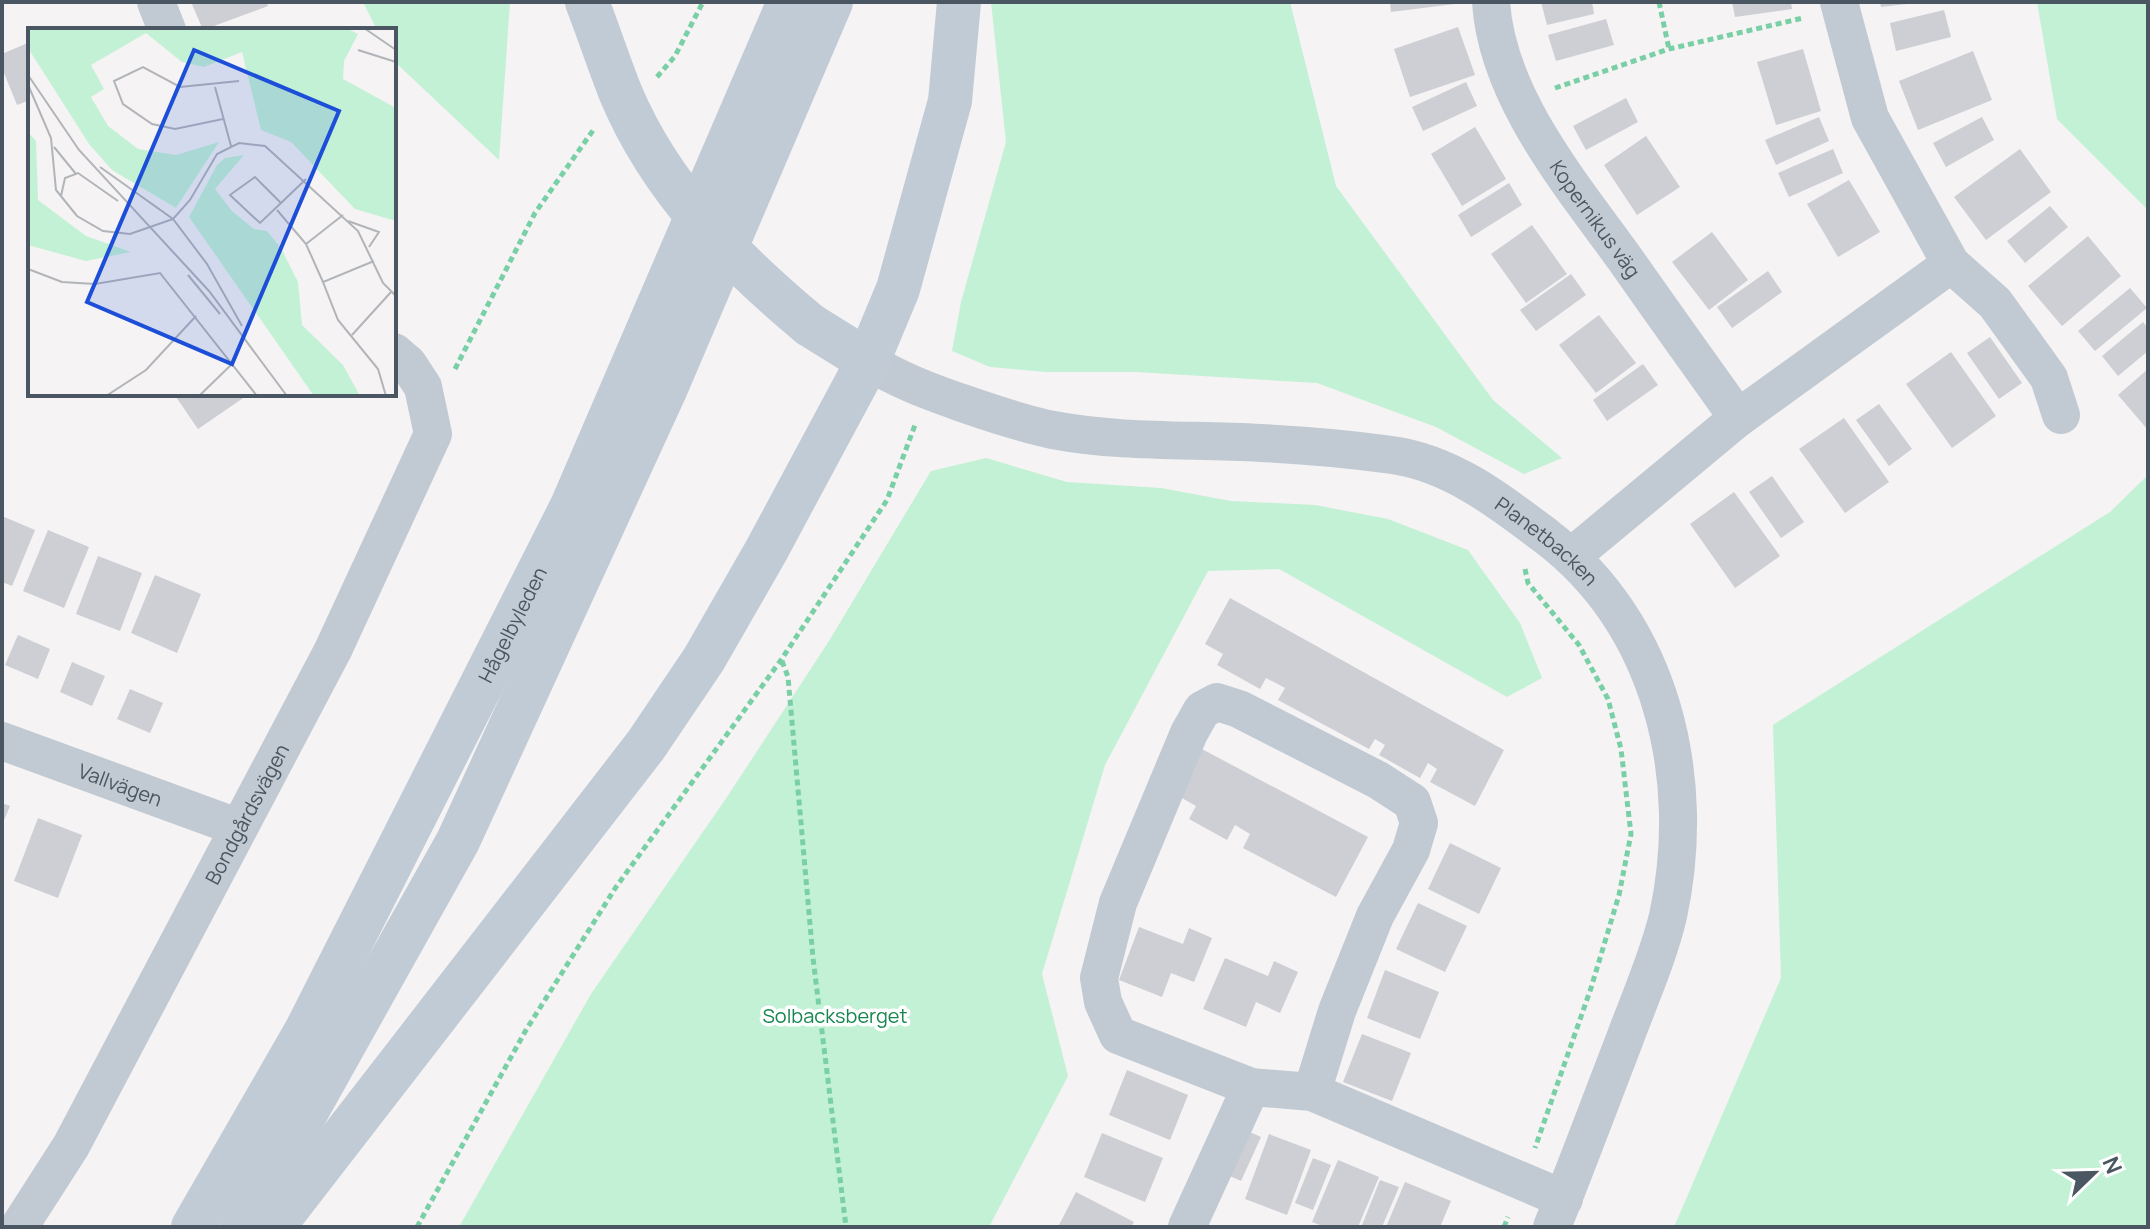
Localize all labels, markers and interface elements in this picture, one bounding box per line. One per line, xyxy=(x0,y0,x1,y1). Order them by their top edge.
inset map xyxy=(28,28,396,396)
street label: Kopernikus väg xyxy=(1544,155,1647,283)
street label: Planetbacken xyxy=(1490,490,1605,591)
street label: Hågelbyleden xyxy=(471,562,553,687)
street label: Bondgårdsvägen xyxy=(198,739,295,889)
street label: Vallvägen xyxy=(75,757,166,812)
park label: Solbacksberget xyxy=(763,1002,907,1029)
north arrow xyxy=(2054,1133,2134,1213)
text: N xyxy=(2096,1152,2129,1178)

